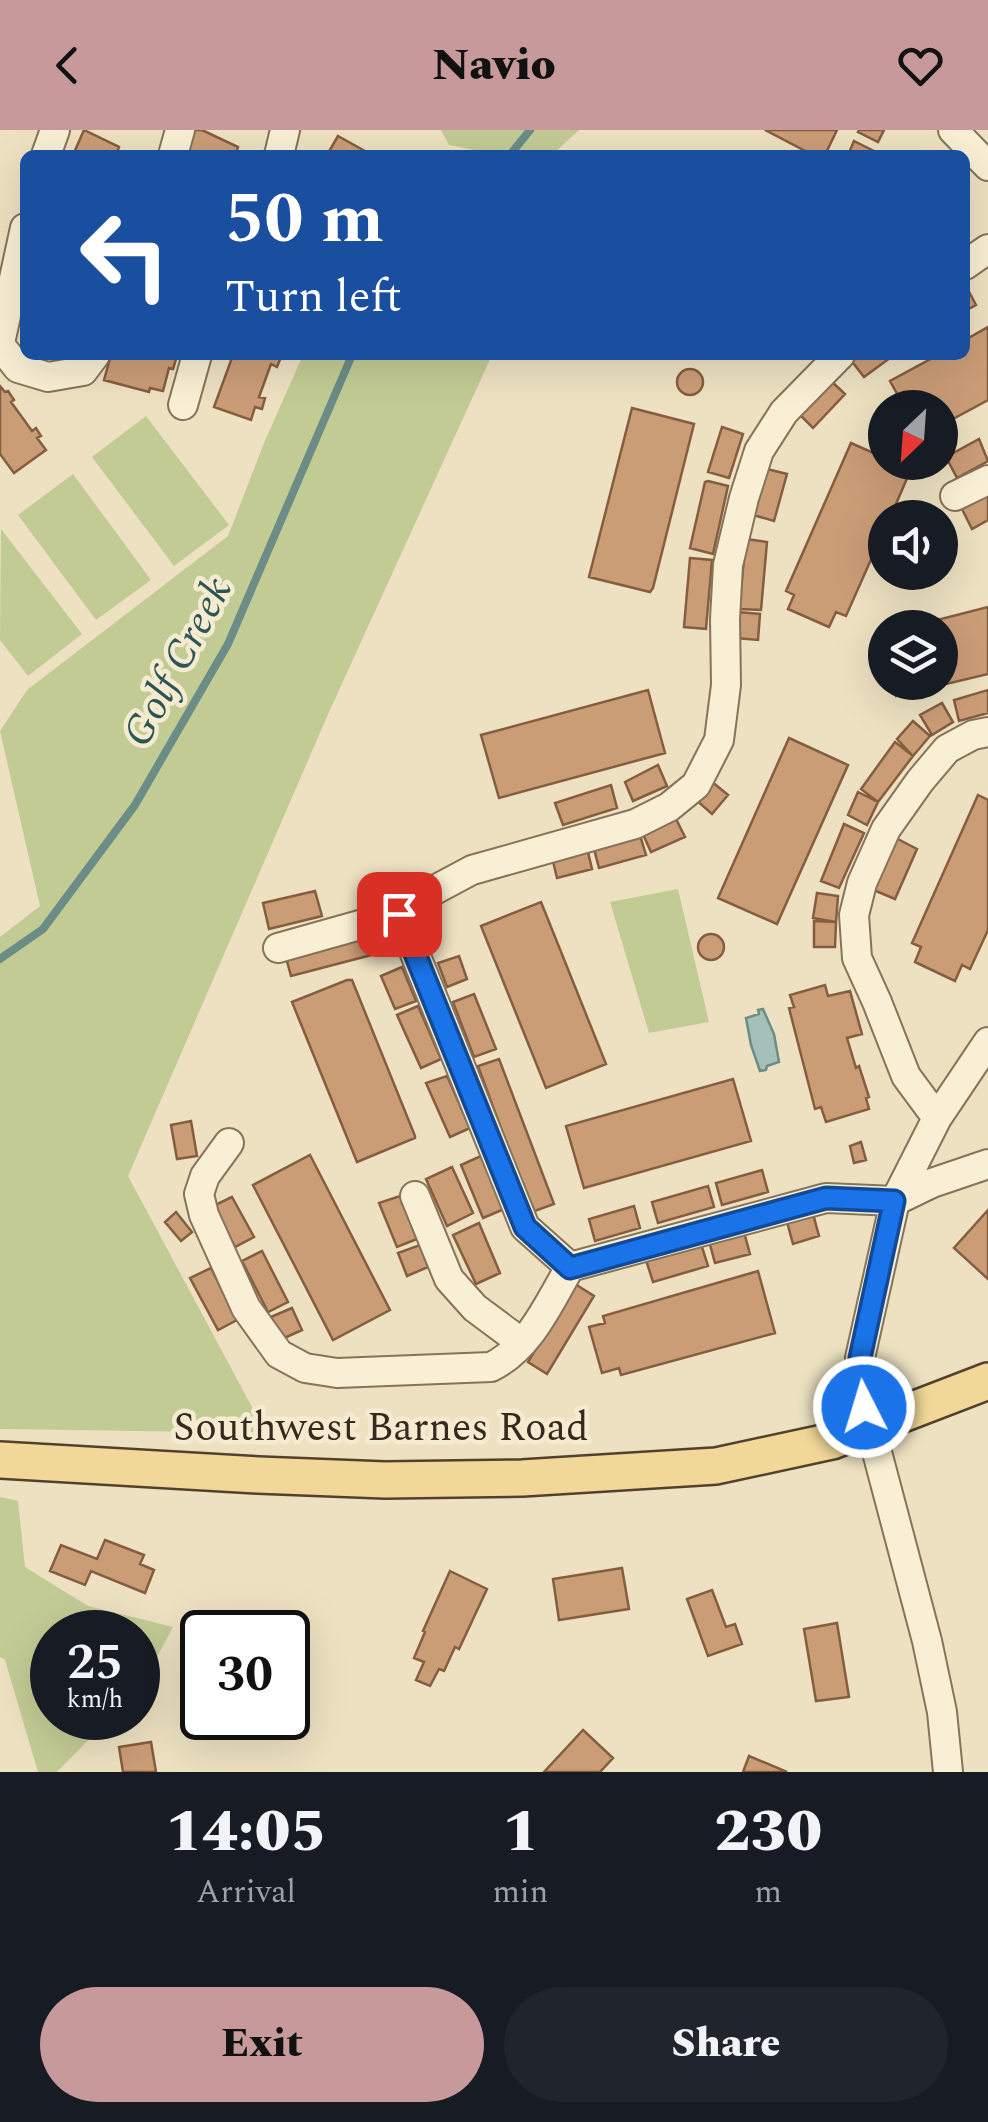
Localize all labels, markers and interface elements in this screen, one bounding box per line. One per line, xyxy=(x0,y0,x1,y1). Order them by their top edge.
text: Navio xyxy=(432,31,556,100)
icon: back xyxy=(40,38,95,93)
icon: heart xyxy=(893,38,948,93)
text: 50 m xyxy=(225,167,384,273)
icon: left xyxy=(60,190,190,320)
text: Turn left xyxy=(225,263,402,332)
north arrow xyxy=(868,390,958,480)
map controls xyxy=(868,390,958,700)
button: sound xyxy=(868,500,958,590)
water label: Golf Creek xyxy=(107,566,249,758)
button: layers xyxy=(868,610,958,700)
pin xyxy=(357,872,442,957)
icon: arrive xyxy=(372,887,427,942)
position arrow xyxy=(812,1355,916,1459)
street label: Southwest Barnes Road xyxy=(173,1398,589,1459)
speed limit sign: 30 xyxy=(180,1610,310,1740)
text: 25 xyxy=(67,1625,123,1701)
text: km/h xyxy=(67,1681,123,1719)
text: 14:05 xyxy=(166,1786,327,1878)
text: 1 xyxy=(502,1786,538,1878)
text: 230 xyxy=(714,1786,822,1878)
text: Arrival xyxy=(196,1868,296,1917)
text: min xyxy=(492,1868,548,1917)
text: m xyxy=(754,1868,782,1917)
button: Exit xyxy=(40,1987,484,2102)
button: Share xyxy=(504,1987,948,2102)

